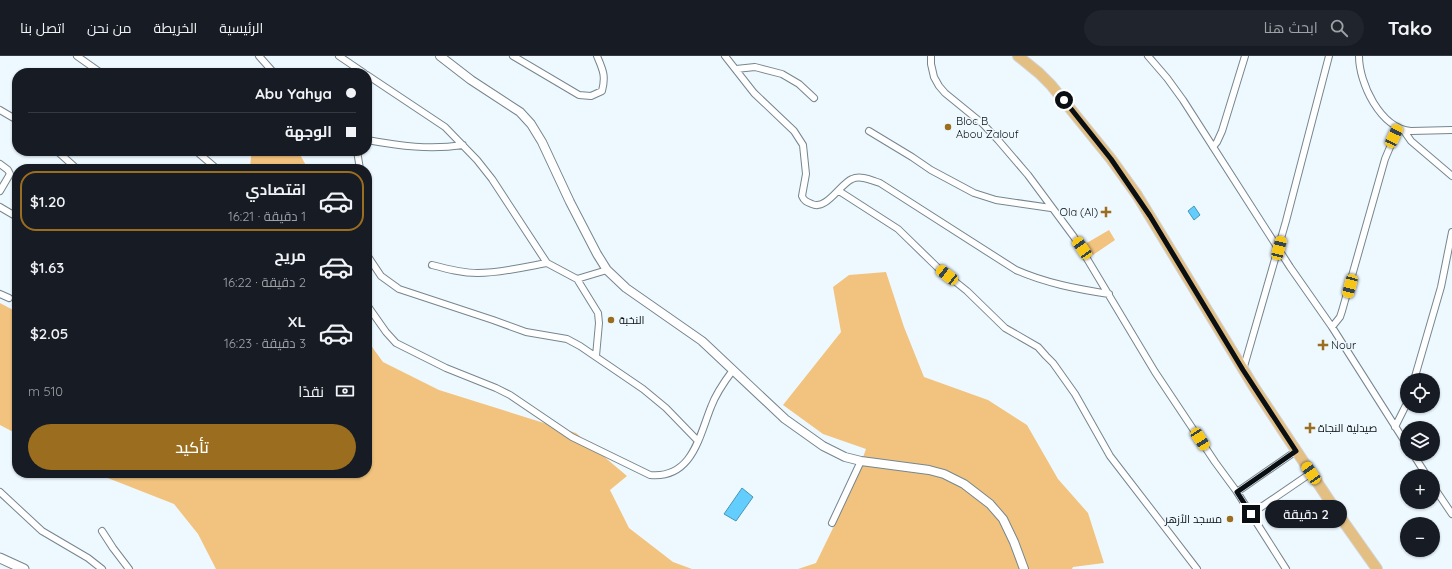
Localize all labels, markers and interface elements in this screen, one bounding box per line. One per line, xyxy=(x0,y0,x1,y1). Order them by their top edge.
search box xyxy=(1084,10,1364,46)
text: Tako xyxy=(1388,16,1432,40)
icon: search xyxy=(1328,17,1350,39)
text: ابحث هنا xyxy=(1264,18,1318,37)
text: اتصل بنا xyxy=(20,19,65,37)
text: من نحن xyxy=(87,19,132,37)
text: الخريطة xyxy=(154,19,197,37)
text: الرئيسية xyxy=(219,19,263,37)
text: Abu Yahya xyxy=(255,84,332,103)
route start xyxy=(1055,91,1073,109)
place label: Bloc B Abou Zalouf xyxy=(956,114,1019,141)
text: الوجهة xyxy=(285,122,332,141)
marker: Bloc B Abou Zalouf xyxy=(943,122,953,132)
car xyxy=(1383,123,1405,149)
text: اقتصادي xyxy=(246,180,306,199)
icon: car xyxy=(318,183,354,219)
text: $1.20 xyxy=(30,192,66,211)
place label: Ola (Al) xyxy=(1060,205,1098,219)
marker: Ola (Al) xyxy=(1101,207,1111,217)
text: 1 دقيقة · 16:21 xyxy=(228,208,306,224)
car xyxy=(1070,235,1094,261)
car xyxy=(1270,235,1288,261)
text: مريح xyxy=(274,246,306,265)
icon: car xyxy=(318,249,354,285)
text: $1.63 xyxy=(30,258,64,277)
car xyxy=(934,263,960,287)
car xyxy=(1341,273,1359,299)
text: 2 دقيقة · 16:22 xyxy=(223,274,306,290)
text: XL xyxy=(288,312,306,331)
place label: النخبة xyxy=(619,313,644,327)
icon: car xyxy=(318,315,354,351)
marker: النخبة xyxy=(606,315,616,325)
text: $2.05 xyxy=(30,324,68,343)
text: 3 دقيقة · 16:23 xyxy=(224,335,306,351)
place label: Nour xyxy=(1331,338,1357,352)
marker: Nour xyxy=(1318,340,1328,350)
map controls xyxy=(1400,373,1440,557)
button: locate xyxy=(1400,373,1440,413)
icon: cash xyxy=(334,380,356,402)
text: نقدًا xyxy=(298,382,324,401)
text: 510 m xyxy=(28,383,63,399)
place label: صيدلية النجاة xyxy=(1318,421,1377,435)
button: layers xyxy=(1400,421,1440,461)
marker: صيدلية النجاة xyxy=(1305,423,1315,433)
button: تأكيد xyxy=(28,424,356,470)
car xyxy=(1188,426,1212,452)
car xyxy=(1299,460,1323,486)
button: + xyxy=(1400,469,1440,509)
callout: 2 دقيقة xyxy=(1265,500,1347,528)
route end xyxy=(1242,505,1260,523)
text: 2 دقيقة xyxy=(1283,506,1329,522)
place label: مسجد الأزهر xyxy=(1164,512,1222,526)
marker: مسجد الأزهر xyxy=(1225,514,1235,524)
button: − xyxy=(1400,517,1440,557)

